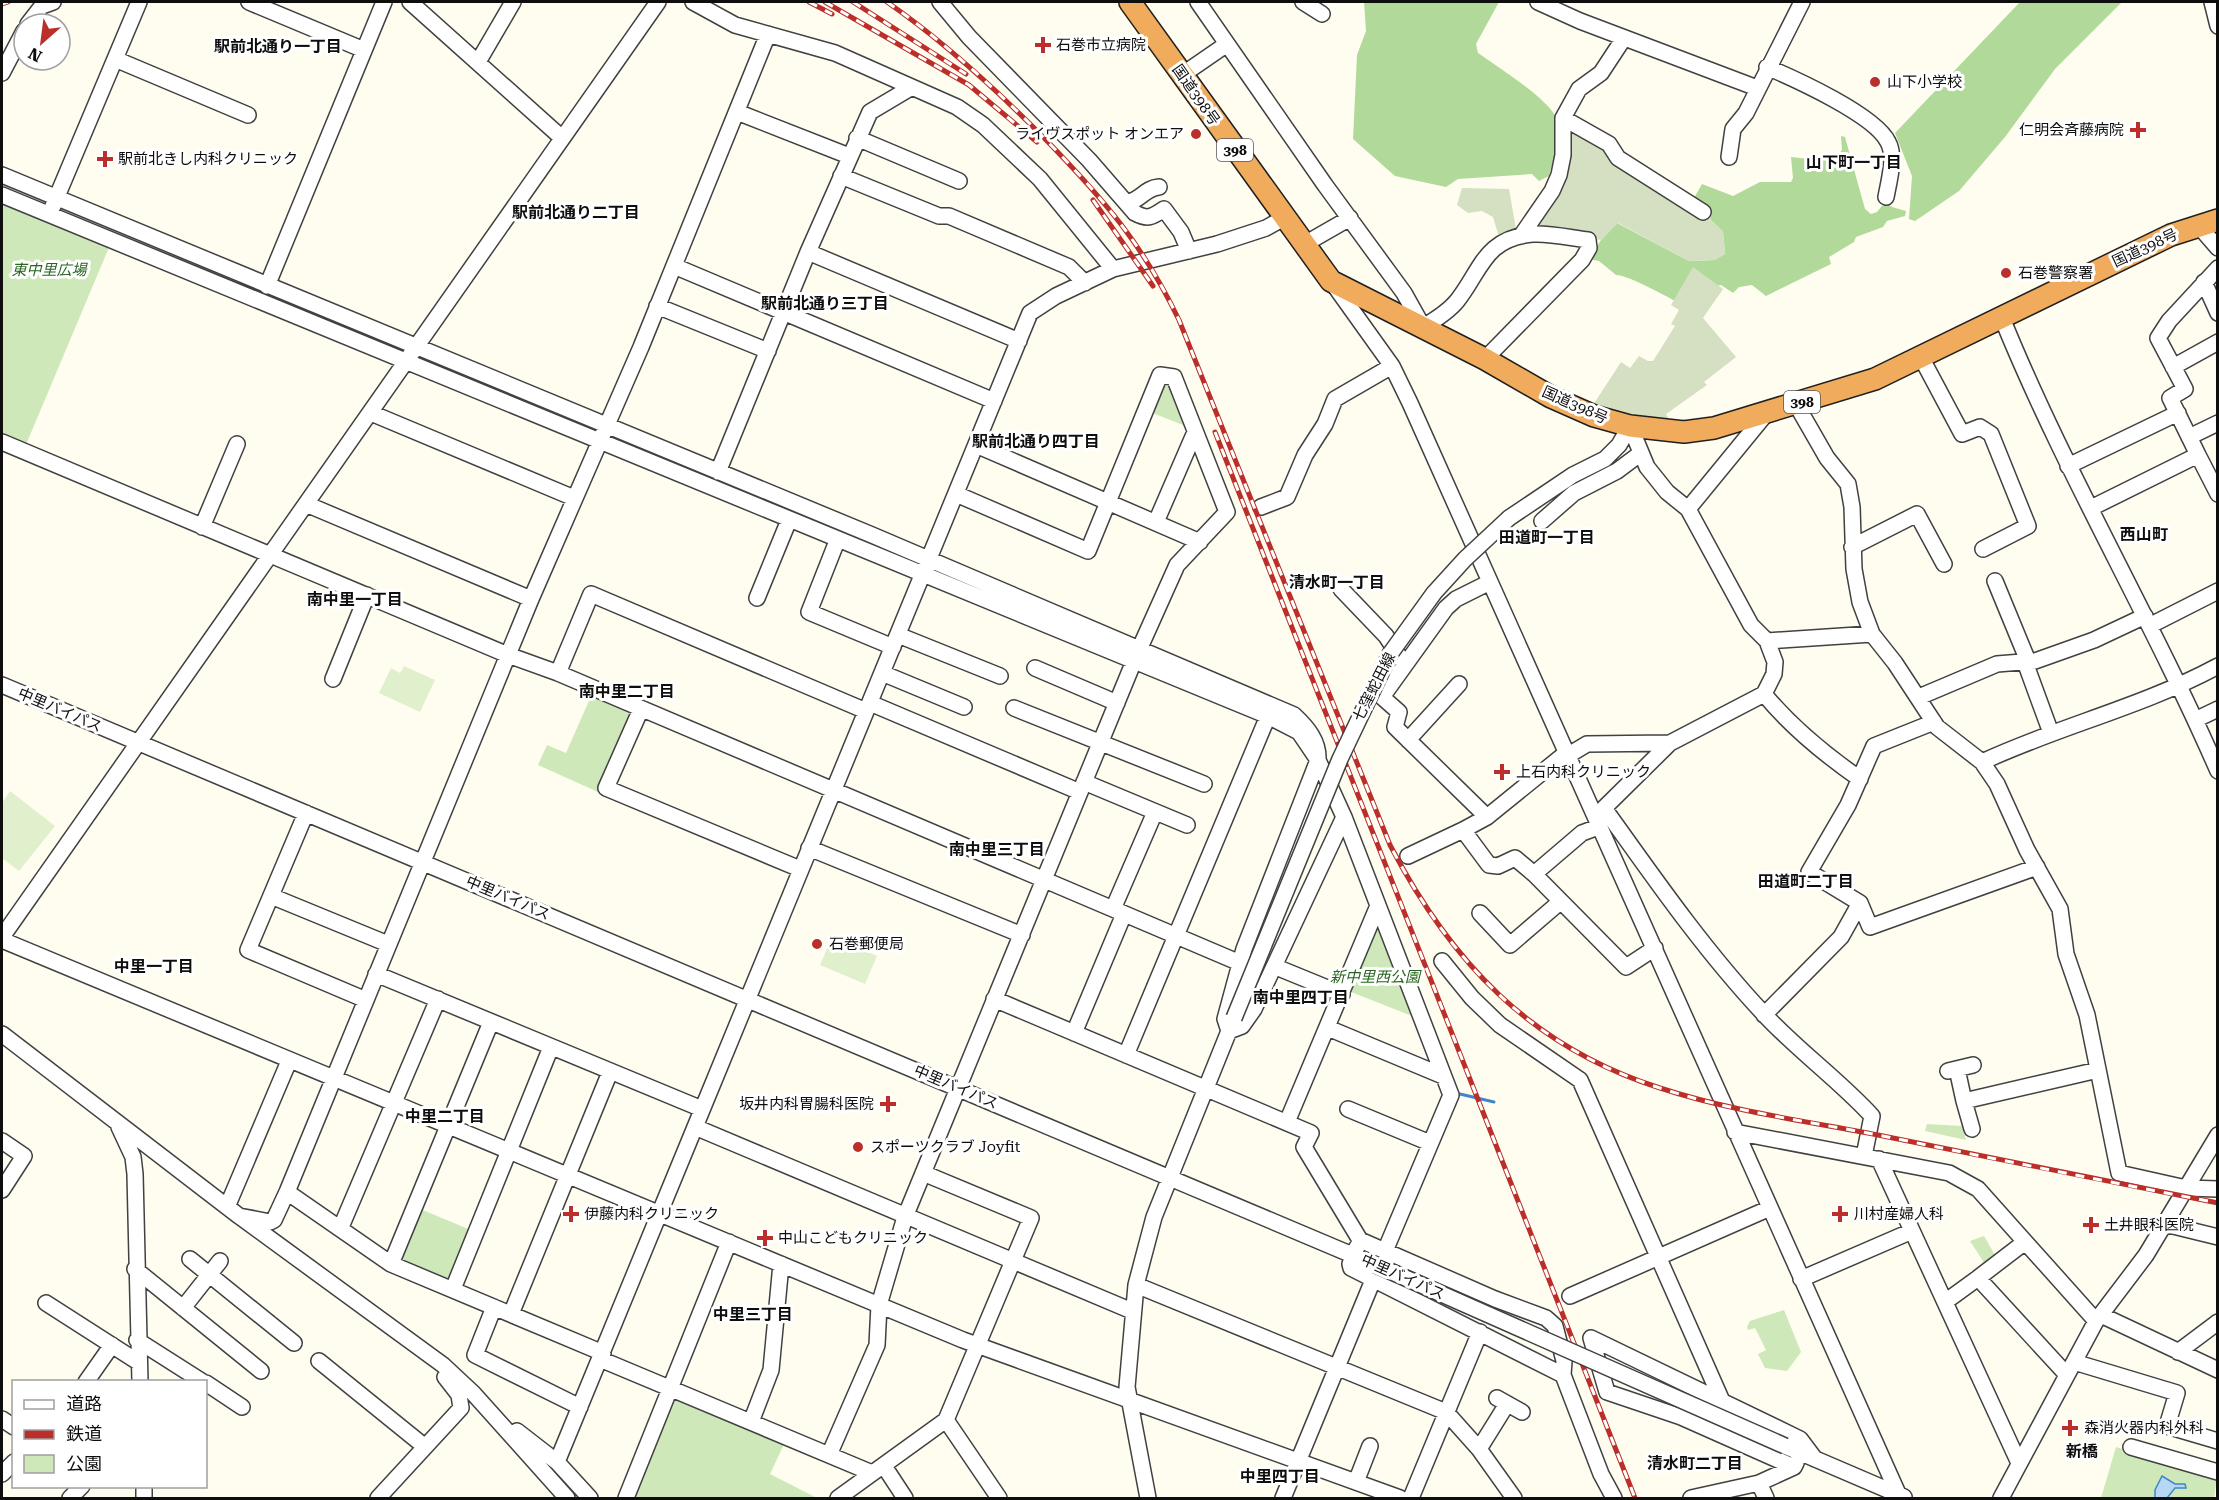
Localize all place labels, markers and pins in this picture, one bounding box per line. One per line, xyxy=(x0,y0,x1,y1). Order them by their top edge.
marker: 石巻市立病院 xyxy=(1034,36,1052,54)
place label: 石巻市立病院 xyxy=(1056,36,1146,54)
place label: 山下小学校 xyxy=(1887,73,1962,91)
marker: 山下小学校 xyxy=(1868,75,1882,89)
place label: 仁明会斉藤病院 xyxy=(2019,121,2124,139)
marker: 仁明会斉藤病院 xyxy=(2129,121,2147,139)
place label: ライヴスポット オンエア xyxy=(1015,125,1184,143)
marker: ライヴスポット オンエア xyxy=(1189,127,1203,141)
marker: 駅前北きし内科クリニック xyxy=(96,150,114,168)
place label: 駅前北きし内科クリニック xyxy=(118,150,298,168)
place label: 石巻警察署 xyxy=(2018,264,2093,282)
marker: 石巻警察署 xyxy=(1999,266,2013,280)
marker: 上石内科クリニック xyxy=(1493,763,1511,781)
place label: 上石内科クリニック xyxy=(1516,763,1651,781)
place label: 石巻郵便局 xyxy=(829,935,904,953)
marker: 石巻郵便局 xyxy=(810,937,824,951)
place label: 坂井内科胃腸科医院 xyxy=(739,1095,874,1113)
marker: 坂井内科胃腸科医院 xyxy=(879,1095,897,1113)
place label: スポーツクラブ Joyfit xyxy=(870,1138,1021,1156)
marker: スポーツクラブ Joyfit xyxy=(851,1140,865,1154)
marker: 伊藤内科クリニック xyxy=(562,1205,580,1223)
place label: 伊藤内科クリニック xyxy=(584,1205,719,1223)
marker: 川村産婦人科 xyxy=(1831,1205,1849,1223)
place label: 川村産婦人科 xyxy=(1854,1205,1944,1223)
marker: 土井眼科医院 xyxy=(2082,1216,2100,1234)
place label: 土井眼科医院 xyxy=(2104,1216,2194,1234)
marker: 中山こどもクリニック xyxy=(756,1229,774,1247)
place label: 中山こどもクリニック xyxy=(778,1229,928,1247)
marker: 森消火器内科外科 xyxy=(2061,1419,2079,1437)
place label: 森消火器内科外科 xyxy=(2084,1419,2204,1437)

